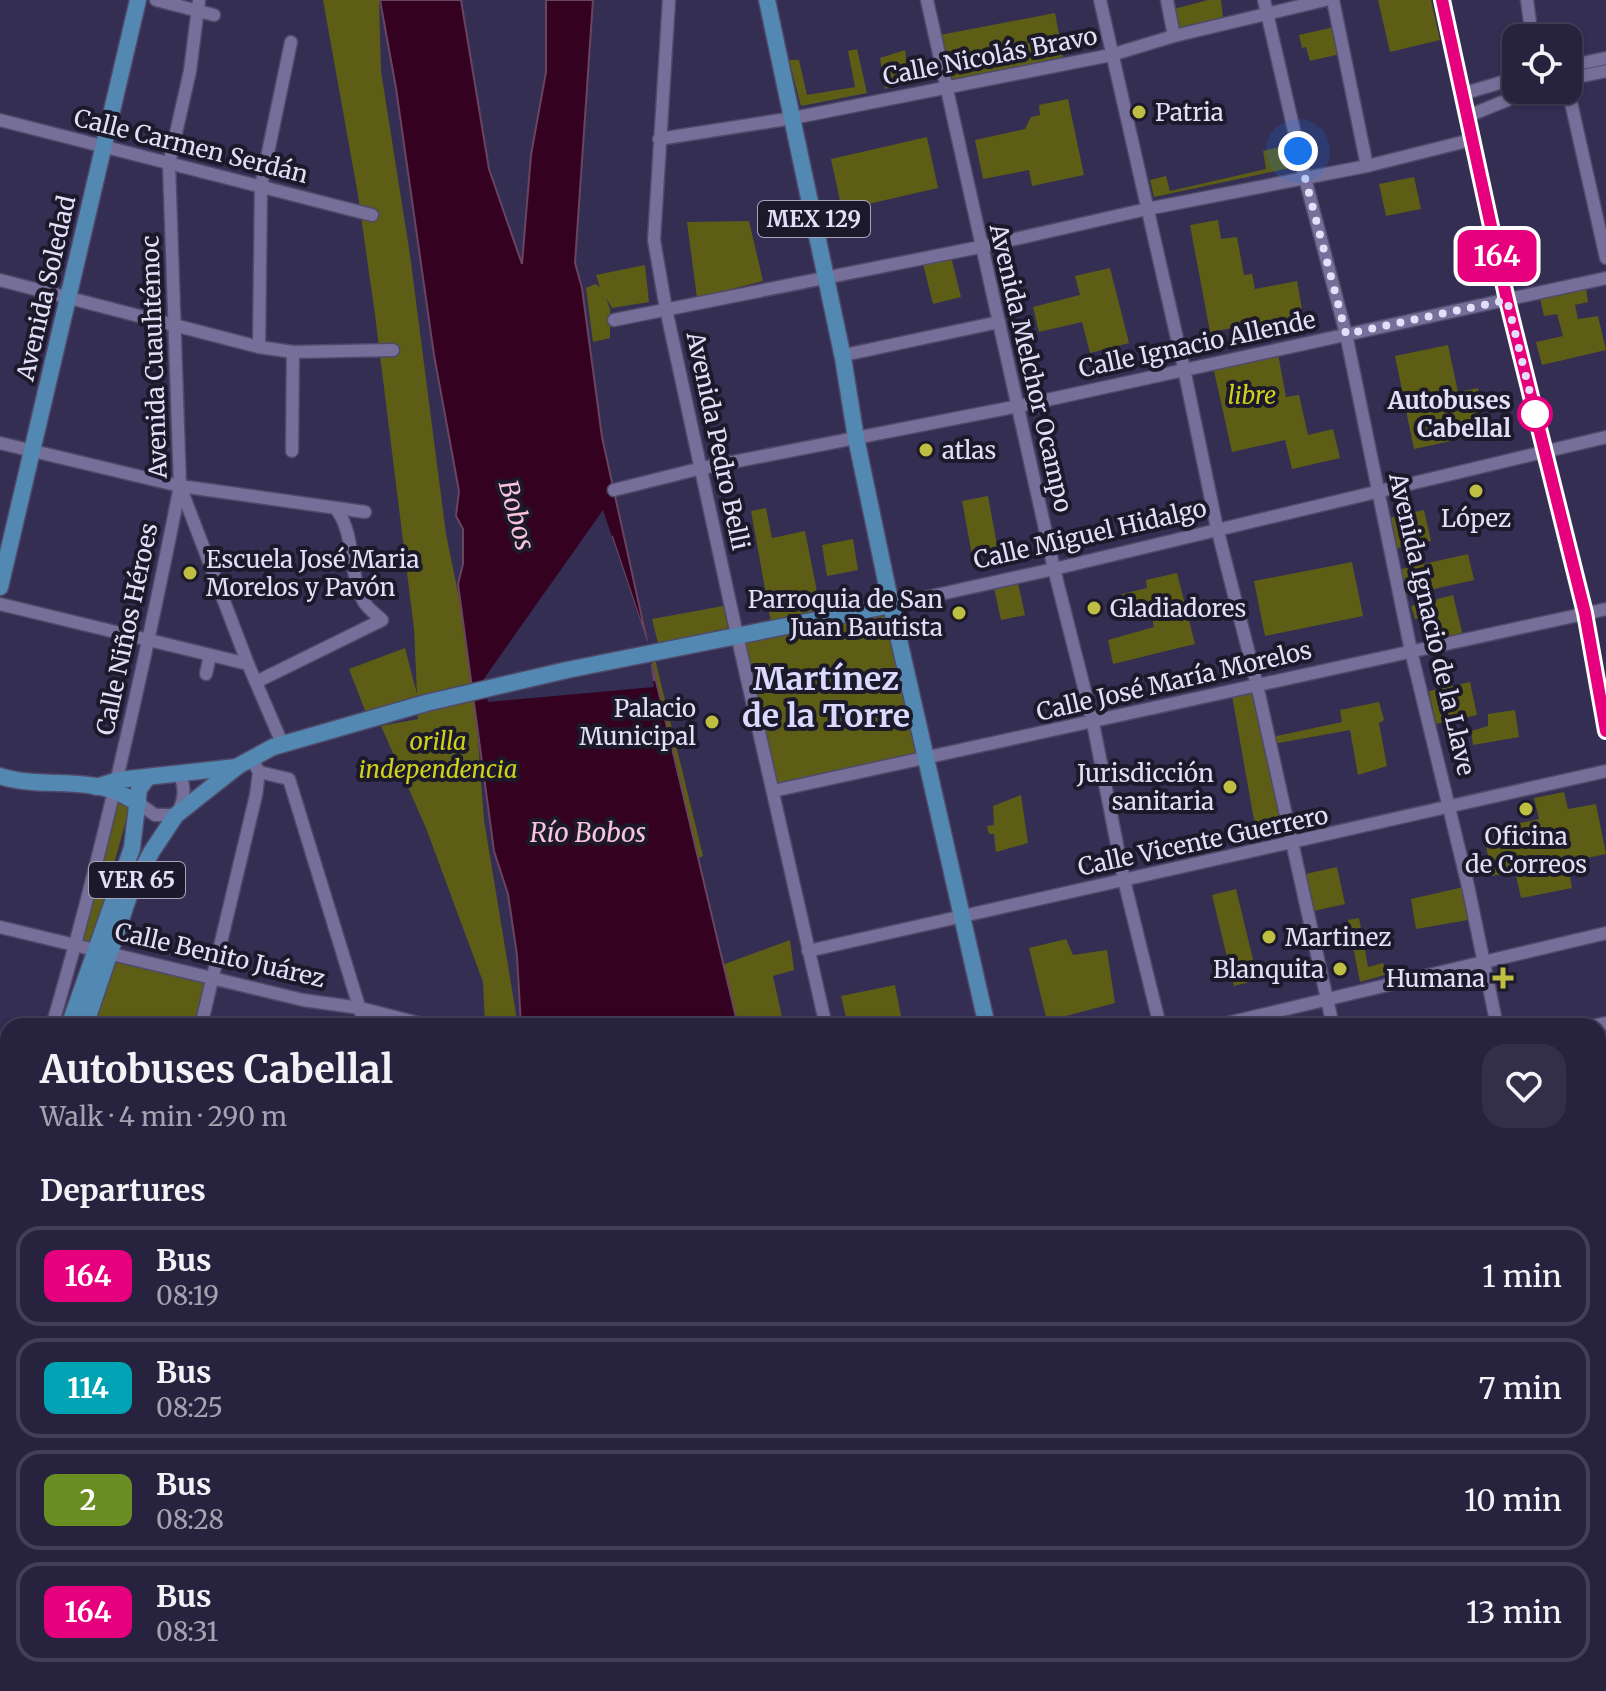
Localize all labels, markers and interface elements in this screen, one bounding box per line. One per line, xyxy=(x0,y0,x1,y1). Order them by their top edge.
street label: Calle Nicolás Bravo xyxy=(880,20,1100,92)
map controls xyxy=(1502,24,1582,104)
button: locate xyxy=(1502,24,1582,104)
place label: Patria xyxy=(1155,97,1224,128)
street label: Calle Carmen Serdán xyxy=(71,102,311,190)
marker: Patria xyxy=(1130,103,1148,121)
your location xyxy=(1278,131,1318,171)
street label: Avenida Soledad xyxy=(9,192,82,385)
road number: MEX 129 xyxy=(758,201,870,237)
street label: Avenida Melchor Ocampo xyxy=(982,220,1079,515)
line badge: 164 xyxy=(1451,230,1543,282)
street label: Avenida Cuauhtémoc xyxy=(134,235,174,480)
text: 164 xyxy=(1474,238,1520,274)
street label: Calle Ignacio Allende xyxy=(1076,304,1318,384)
street label: Avenida Pedro Belli xyxy=(680,328,756,553)
park label: libre xyxy=(1228,380,1276,411)
place label: Autobuses Cabellal xyxy=(1387,385,1511,444)
marker: Autobuses Cabellal xyxy=(1518,397,1552,431)
place label: atlas xyxy=(942,435,996,466)
marker: atlas xyxy=(917,441,935,459)
street label: Avenida Ignacio de la Llave xyxy=(1382,469,1482,778)
water label: Bobos xyxy=(492,476,542,554)
marker: López xyxy=(1467,482,1485,500)
street label: Calle Miguel Hidalgo xyxy=(970,492,1210,576)
place label: López xyxy=(1441,503,1511,534)
street label: Calle Niños Héroes xyxy=(89,520,165,738)
place label: Escuela José Maria Morelos y Pavón xyxy=(206,544,419,603)
marker: Escuela José Maria Morelos y Pavón xyxy=(181,564,199,582)
place label: Parroquia de San Juan Bautista xyxy=(748,584,943,643)
place label: Gladiadores xyxy=(1110,593,1246,624)
marker: Gladiadores xyxy=(1085,599,1103,617)
marker: Parroquia de San Juan Bautista xyxy=(950,604,968,622)
street label: Calle José María Morelos xyxy=(1033,634,1315,728)
district label: Martínez de la Torre xyxy=(742,659,910,736)
place label: Palacio Municipal xyxy=(579,693,696,752)
marker: Palacio Municipal xyxy=(703,713,721,731)
park label: orilla independencia xyxy=(359,726,517,785)
place label: Jurisdicción sanitaria xyxy=(1076,758,1214,817)
marker: Jurisdicción sanitaria xyxy=(1221,778,1239,796)
street label: Calle Vicente Guerrero xyxy=(1075,799,1331,883)
marker: Oficina de Correos xyxy=(1517,800,1535,818)
water label: Río Bobos xyxy=(530,816,646,849)
place label: Oficina de Correos xyxy=(1465,821,1587,880)
road number: VER 65 xyxy=(89,862,185,898)
street label: Calle Benito Juárez xyxy=(112,916,328,994)
place label: Martinez xyxy=(1285,922,1391,953)
marker: Martinez xyxy=(1260,928,1278,946)
place label: Blanquita xyxy=(1213,954,1324,985)
marker: Blanquita xyxy=(1331,960,1349,978)
place label: Humana xyxy=(1386,963,1485,994)
marker: Humana xyxy=(1492,967,1514,989)
button: heart xyxy=(1482,1044,1566,1128)
text: Autobuses Cabellal xyxy=(40,1046,393,1093)
text: Walk · 4 min · 290 m xyxy=(40,1100,287,1133)
text: Departures xyxy=(40,1171,206,1209)
text: Bus xyxy=(156,1241,212,1279)
text: 1 min xyxy=(1482,1257,1562,1295)
text: 164 xyxy=(65,1258,111,1294)
text: 08:19 xyxy=(156,1279,219,1312)
text: Bus xyxy=(156,1353,212,1391)
text: 7 min xyxy=(1478,1369,1562,1407)
text: 114 xyxy=(67,1370,109,1406)
text: 08:25 xyxy=(156,1391,223,1424)
text: Bus xyxy=(156,1465,212,1503)
text: 10 min xyxy=(1464,1481,1562,1519)
text: 2 xyxy=(80,1482,96,1518)
text: 08:28 xyxy=(156,1503,224,1536)
text: Bus xyxy=(156,1577,212,1615)
text: 13 min xyxy=(1466,1593,1562,1631)
text: 164 xyxy=(65,1594,111,1630)
text: 08:31 xyxy=(156,1615,218,1648)

